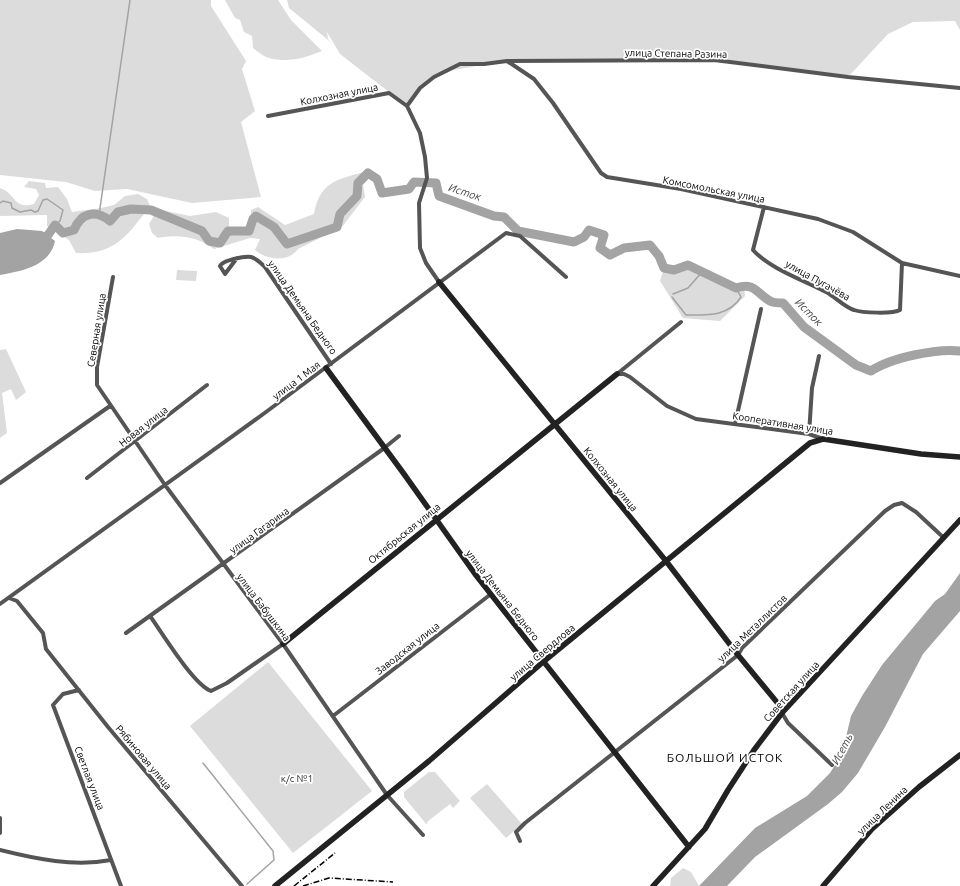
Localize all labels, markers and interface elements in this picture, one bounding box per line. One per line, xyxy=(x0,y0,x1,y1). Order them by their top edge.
street label: улица Степана Разина xyxy=(625,47,727,60)
street label: Колхозная улица xyxy=(299,82,379,107)
street label: Комсомольская улица xyxy=(662,174,766,205)
water label: Исток xyxy=(447,181,483,203)
street label: улица Демьяна Бедного xyxy=(266,258,339,357)
street label: улица Пугачёва xyxy=(784,258,852,303)
street label: Северная улица xyxy=(85,292,108,368)
water label: Исток xyxy=(793,296,825,328)
street label: улица 1 Мая xyxy=(270,359,322,402)
street label: Новая улица xyxy=(117,404,170,449)
street label: Кооперативная улица xyxy=(732,410,834,437)
street label: Колхозная улица xyxy=(581,445,640,514)
street label: Октябрьская улица xyxy=(366,501,443,566)
street label: улица Гагарина xyxy=(227,505,291,556)
street label: улица Демьяна Бедного xyxy=(464,548,542,643)
street label: улица Бабушкина xyxy=(235,571,293,643)
street label: улица Металлистов xyxy=(716,593,789,664)
street label: Заводская улица xyxy=(373,620,441,677)
street label: улица Свердлова xyxy=(508,622,577,683)
street label: Советская улица xyxy=(761,659,821,724)
street label: Рябиновая улица xyxy=(114,723,174,792)
water label: Исеть xyxy=(829,731,855,766)
street label: Светлая улица xyxy=(72,745,107,812)
district label: БОЛЬШОЙ ИСТОК xyxy=(667,751,783,764)
park label: к/с №1 xyxy=(281,773,313,784)
street label: улица Ленина xyxy=(855,784,909,837)

